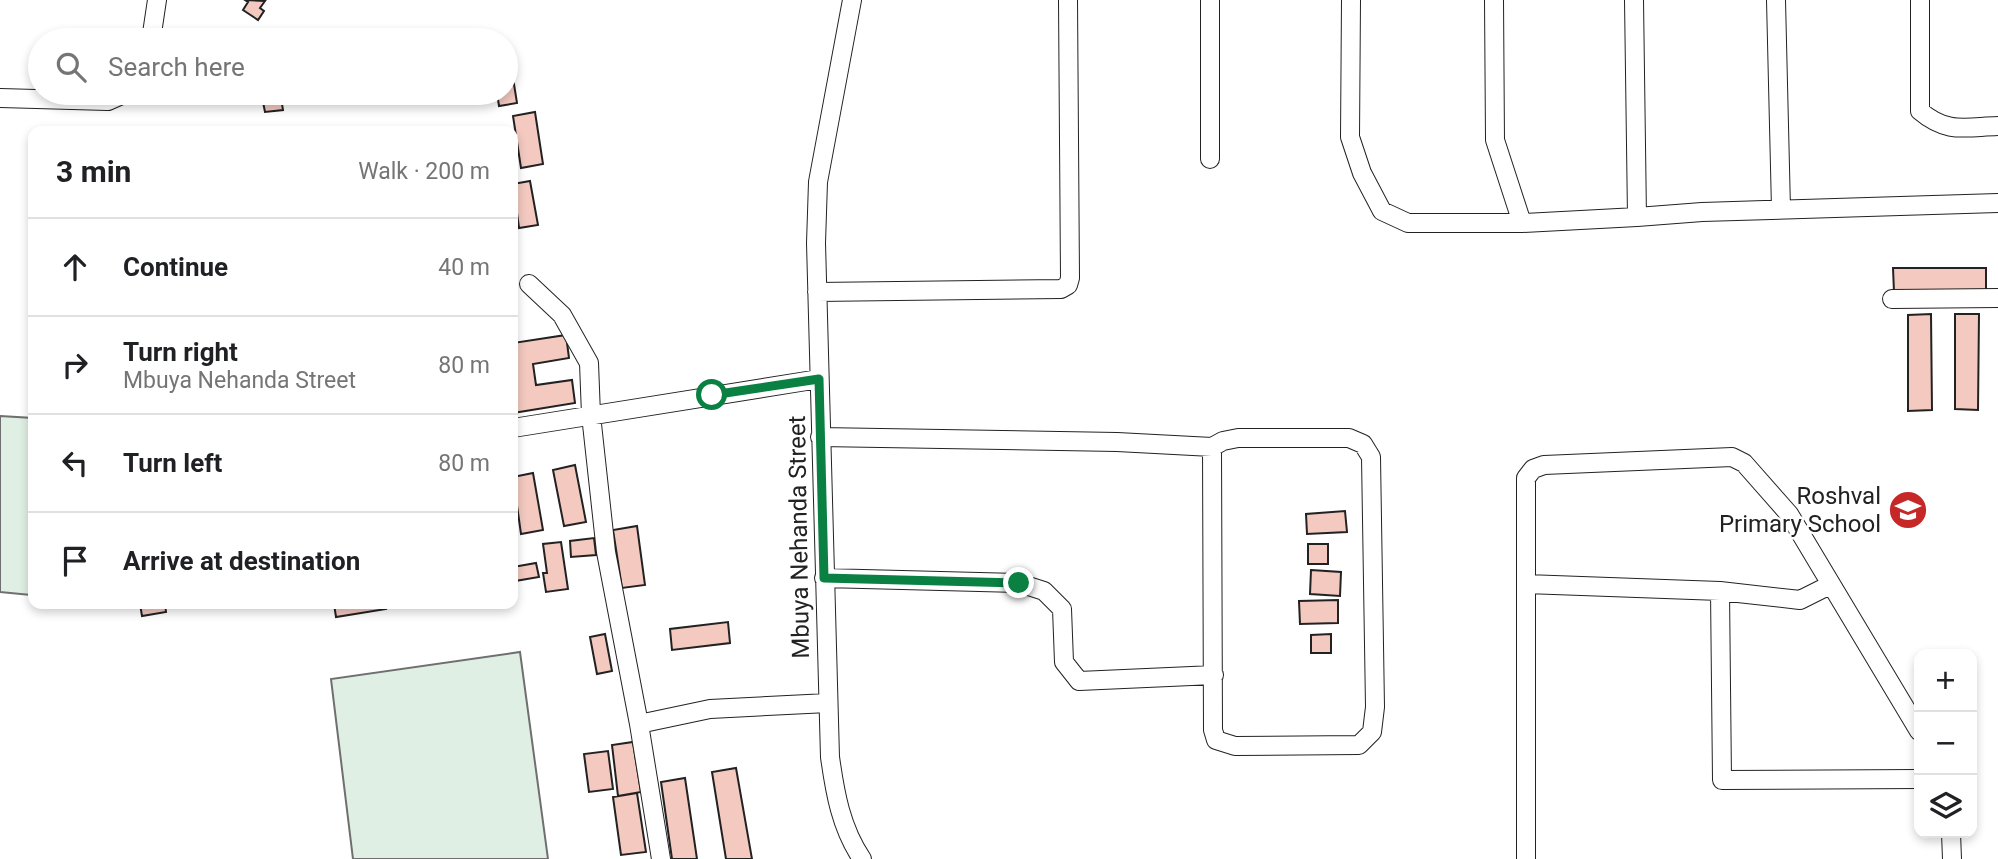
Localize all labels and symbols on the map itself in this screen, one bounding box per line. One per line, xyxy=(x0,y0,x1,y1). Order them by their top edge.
route start xyxy=(696,379,727,410)
street label: Mbuya Nehanda Street xyxy=(783,415,815,659)
place label: Roshval Primary School xyxy=(1719,482,1881,538)
school or university icon: Roshval Primary School xyxy=(1887,489,1929,531)
route end xyxy=(1003,567,1034,598)

